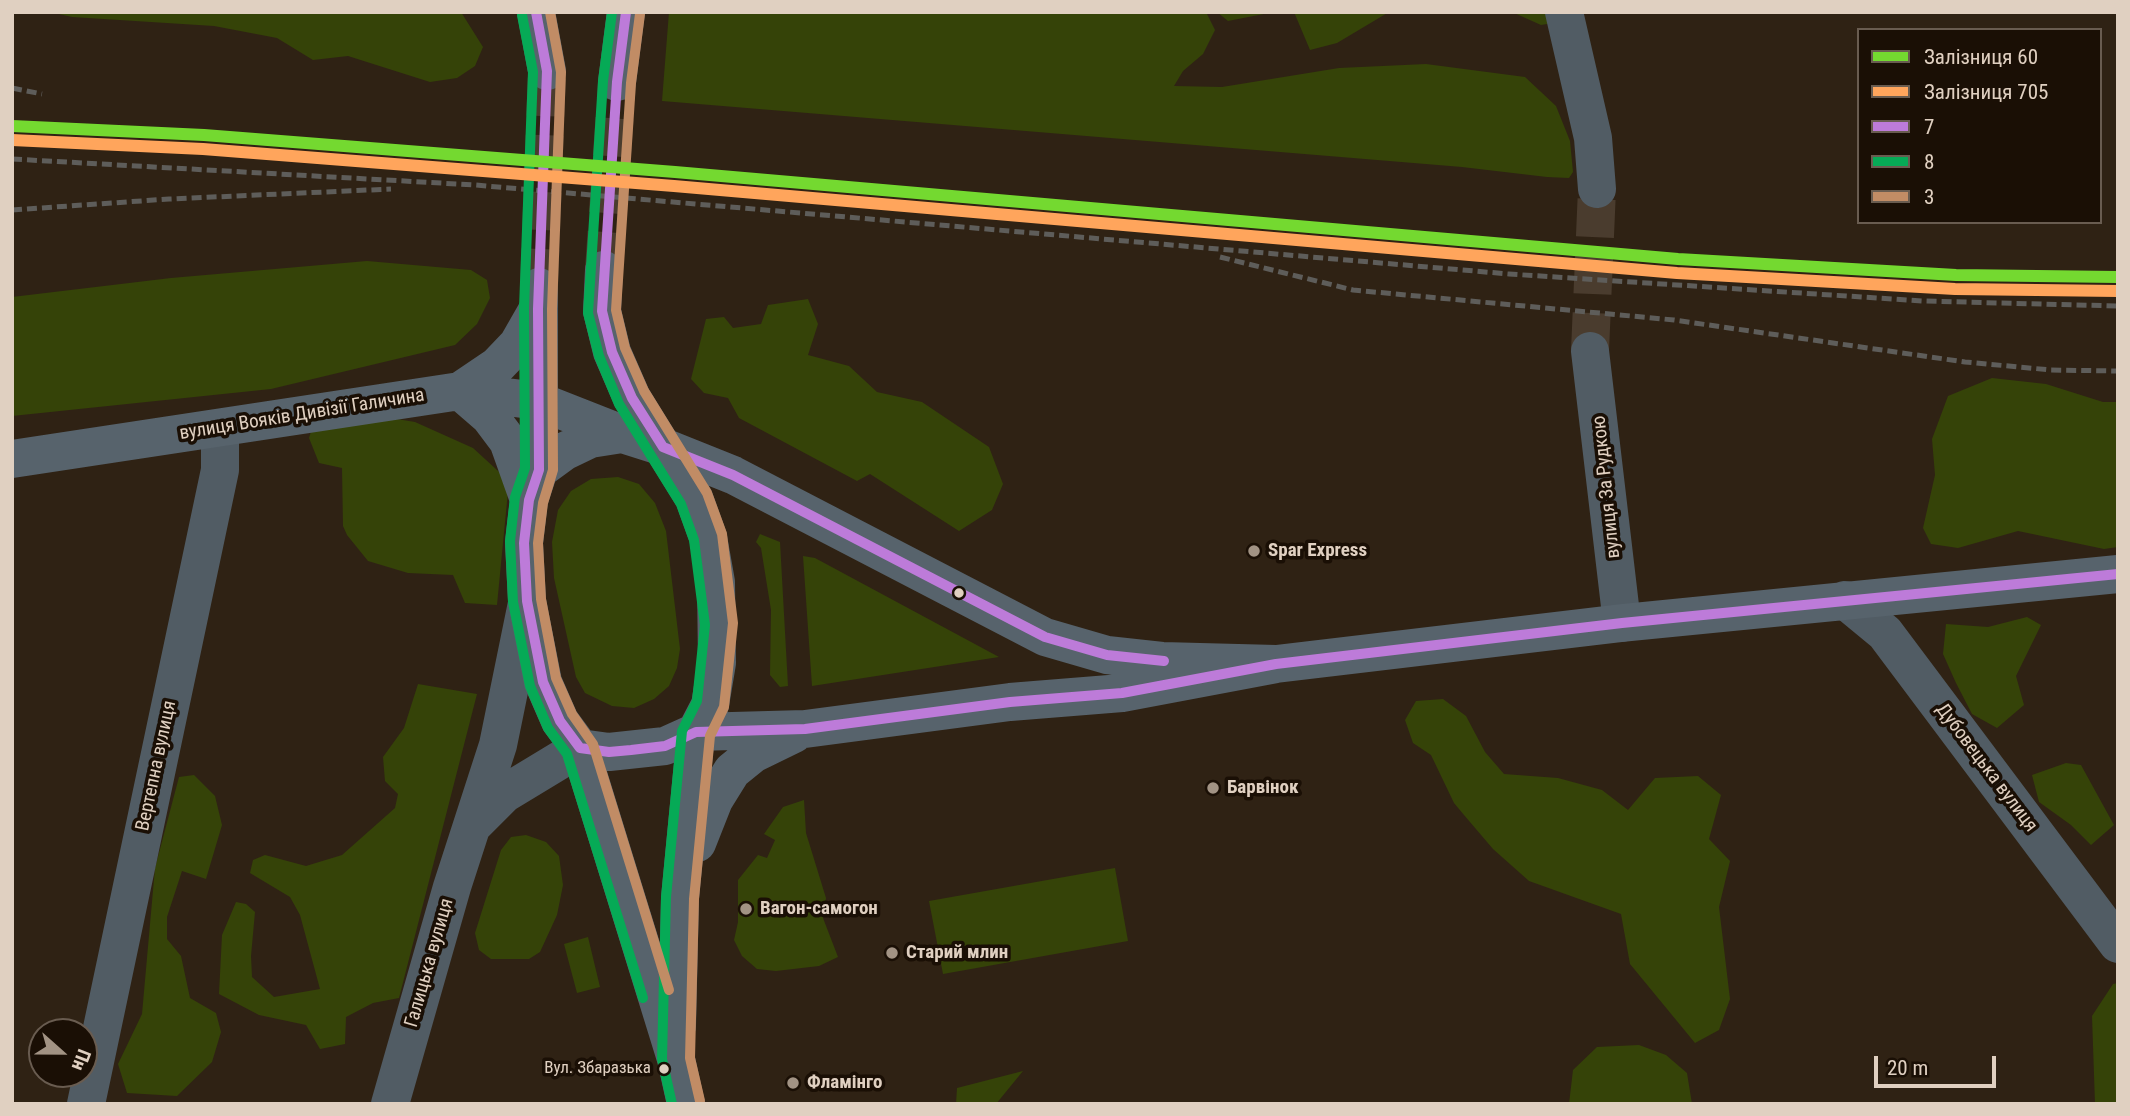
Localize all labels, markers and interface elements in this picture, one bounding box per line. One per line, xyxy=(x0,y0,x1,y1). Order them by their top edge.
legend xyxy=(1857,28,2102,224)
text: Залізниця 60 xyxy=(1924,45,2038,69)
text: Залізниця 705 xyxy=(1924,80,2048,104)
text: 7 xyxy=(1924,115,1934,139)
text: 8 xyxy=(1924,150,1934,174)
text: 3 xyxy=(1924,185,1934,209)
street label: вулиця Вояків Дивізії Галичина xyxy=(178,384,426,446)
street label: вулиця За Рудкою xyxy=(1588,415,1626,559)
place label: Spar Express xyxy=(1268,540,1367,562)
marker: Spar Express xyxy=(1246,543,1262,559)
unlabelled marker xyxy=(952,586,966,600)
street label: Вертепна вулиця xyxy=(132,699,182,833)
street label: Дубовецька вулиця xyxy=(1930,699,2042,837)
place label: Барвінок xyxy=(1227,777,1298,799)
marker: Барвінок xyxy=(1205,780,1221,796)
street label: Галицька вулиця xyxy=(401,896,459,1030)
place label: Вагон-самогон xyxy=(760,898,878,920)
marker: Вагон-самогон xyxy=(738,901,754,917)
place label: Старий млин xyxy=(906,942,1008,964)
marker: Старий млин xyxy=(884,945,900,961)
north arrow xyxy=(28,1018,98,1088)
scale bar xyxy=(1878,1042,2000,1086)
text: Пн xyxy=(67,1046,96,1074)
text: 20 m xyxy=(1887,1056,1928,1080)
place label: Вул. Збаразька xyxy=(544,1059,651,1079)
marker: Вул. Збаразька xyxy=(657,1062,671,1076)
place label: Фламінго xyxy=(807,1072,882,1094)
marker: Фламінго xyxy=(785,1075,801,1091)

